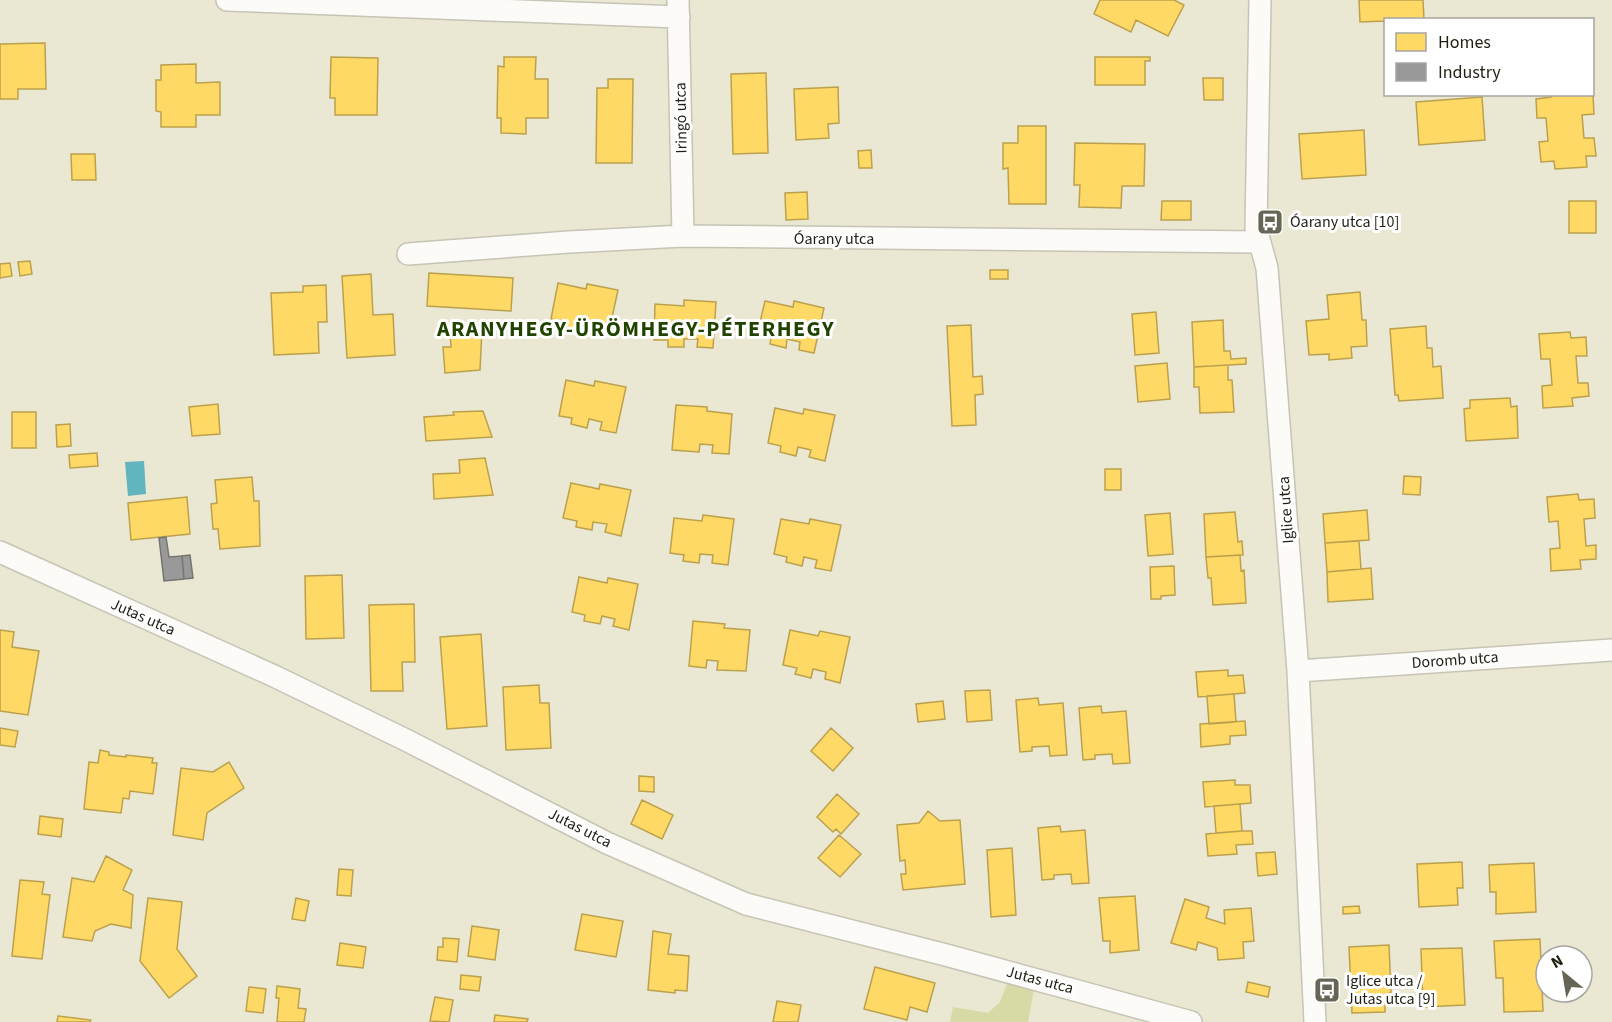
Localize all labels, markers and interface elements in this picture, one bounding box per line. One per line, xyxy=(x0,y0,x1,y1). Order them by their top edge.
legend xyxy=(1384,18,1594,96)
text: Homes xyxy=(1438,30,1491,55)
text: Industry xyxy=(1438,60,1501,85)
street label: Iringó utca xyxy=(669,82,693,154)
bus stop icon: Óarany utca [10] xyxy=(1255,207,1285,237)
place label: Óarany utca [10] xyxy=(1290,211,1399,233)
street label: Óarany utca xyxy=(794,228,874,250)
district label: ARANYHEGY-ÜRÖMHEGY-PÉTERHEGY xyxy=(436,313,835,345)
street label: Iglice utca xyxy=(1273,476,1299,544)
street label: Jutas utca xyxy=(107,593,179,641)
street label: Doromb utca xyxy=(1411,646,1499,674)
street label: Jutas utca xyxy=(544,803,616,853)
north arrow xyxy=(1534,944,1594,1004)
text: N xyxy=(1547,950,1567,974)
street label: Jutas utca xyxy=(1004,961,1076,999)
place label: Iglice utca / Jutas utca [9] xyxy=(1346,970,1435,1010)
bus stop icon: Iglice utca / Jutas utca [9] xyxy=(1312,975,1342,1005)

